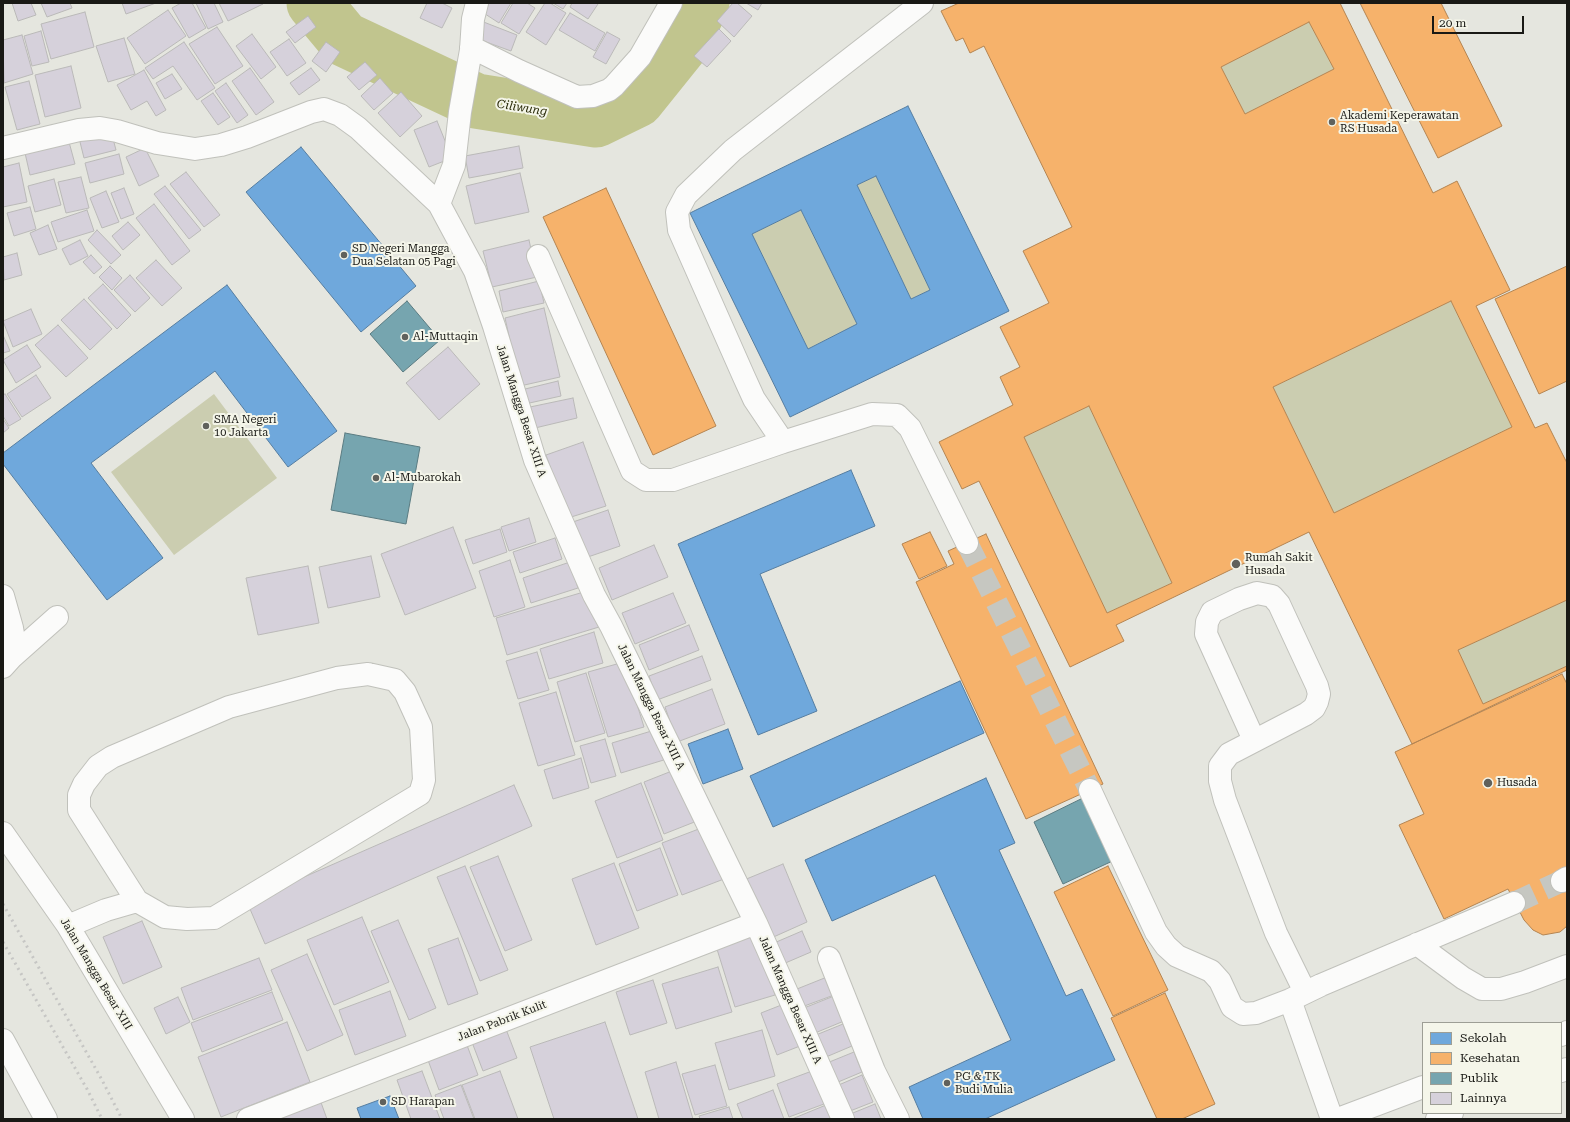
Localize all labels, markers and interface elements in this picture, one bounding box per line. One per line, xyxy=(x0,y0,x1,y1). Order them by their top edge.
scale bar xyxy=(1434,8,1526,34)
text: 20 m xyxy=(1439,16,1466,30)
water label: Ciliwung xyxy=(496,97,548,119)
place label: Akademi Keperawatan RS Husada xyxy=(1340,109,1459,135)
marker: Akademi Keperawatan RS Husada xyxy=(1327,117,1337,127)
place label: SD Negeri Mangga Dua Selatan 05 Pagi xyxy=(352,242,456,268)
marker: SD Negeri Mangga Dua Selatan 05 Pagi xyxy=(339,250,349,260)
place label: Al-Muttaqin xyxy=(413,330,478,344)
marker: Al-Muttaqin xyxy=(400,332,410,342)
street label: Jalan Mangga Besar XIII A xyxy=(493,343,549,479)
place label: SMA Negeri 10 Jakarta xyxy=(214,413,277,439)
marker: SMA Negeri 10 Jakarta xyxy=(201,421,211,431)
place label: Al-Mubarokah xyxy=(384,471,461,485)
marker: Al-Mubarokah xyxy=(371,473,381,483)
place label: Rumah Sakit Husada xyxy=(1245,551,1313,577)
marker: Rumah Sakit Husada xyxy=(1230,558,1242,570)
street label: Jalan Mangga Besar XIII A xyxy=(615,642,687,772)
place label: Husada xyxy=(1497,776,1537,790)
marker: Husada xyxy=(1482,777,1494,789)
street label: Jalan Mangga Besar XIII xyxy=(57,916,135,1032)
street label: Jalan Mangga Besar XIII A xyxy=(756,934,824,1066)
street label: Jalan Pabrik Kulit xyxy=(456,998,548,1044)
legend xyxy=(1422,1022,1562,1114)
text: Sekolah xyxy=(1460,1031,1507,1045)
text: Kesehatan xyxy=(1460,1051,1520,1065)
place label: PG & TK Budi Mulia xyxy=(955,1070,1013,1096)
text: Publik xyxy=(1460,1071,1498,1085)
marker: PG & TK Budi Mulia xyxy=(942,1078,952,1088)
text: Lainnya xyxy=(1460,1091,1507,1105)
place label: SD Harapan xyxy=(391,1095,455,1109)
marker: SD Harapan xyxy=(378,1097,388,1107)

